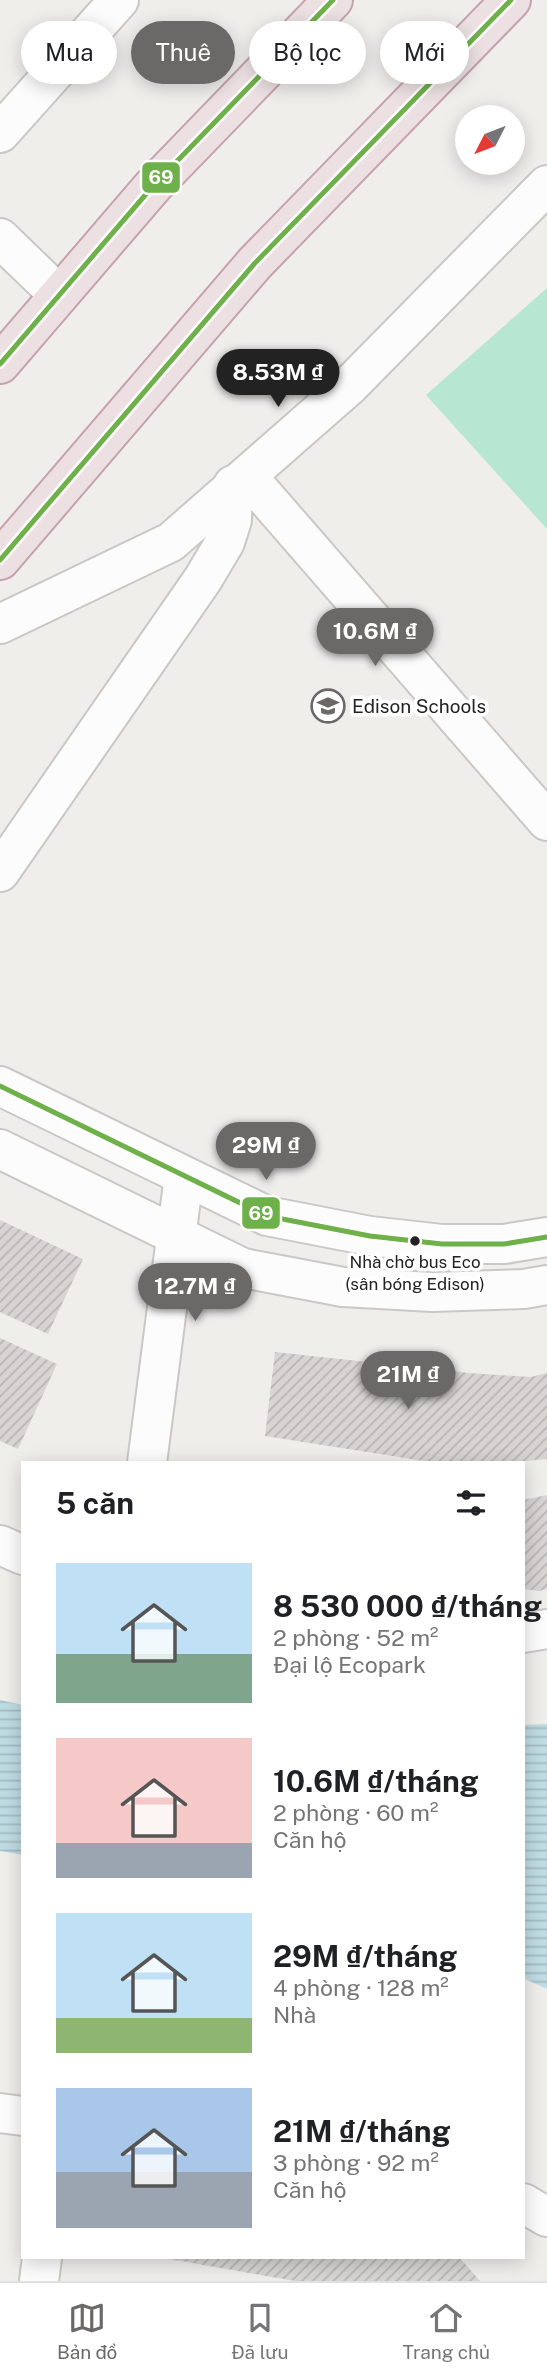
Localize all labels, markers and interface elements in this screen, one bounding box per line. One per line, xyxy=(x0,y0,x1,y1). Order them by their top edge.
chip: Mua xyxy=(21,21,117,84)
chip: Thuê xyxy=(131,21,235,84)
chip: Bộ lọc xyxy=(249,21,366,84)
chip: Mới xyxy=(380,21,469,84)
north arrow xyxy=(455,105,525,175)
map controls xyxy=(455,105,525,175)
line badge: 69 xyxy=(141,161,181,194)
text: 69 xyxy=(148,166,174,188)
pin: 8.53M ₫ xyxy=(213,350,343,409)
text: 8.53M ₫ xyxy=(232,358,324,385)
pin: 10.6M ₫ xyxy=(310,608,440,668)
text: 10.6M ₫ xyxy=(333,617,417,644)
school or university icon: Edison Schools xyxy=(309,687,347,725)
place label: Edison Schools xyxy=(352,695,486,717)
pin: 29M ₫ xyxy=(217,1122,315,1182)
text: 29M ₫ xyxy=(232,1131,300,1158)
line badge: 69 xyxy=(241,1196,281,1230)
text: 69 xyxy=(248,1202,274,1224)
marker: Nhà chờ bus Eco (sân bóng Edison) xyxy=(408,1234,422,1248)
place label: Nhà chờ bus Eco (sân bóng Edison) xyxy=(345,1252,485,1294)
pin: 12.7M ₫ xyxy=(130,1264,260,1323)
text: 12.7M ₫ xyxy=(154,1272,236,1299)
pin: 21M ₫ xyxy=(359,1352,457,1411)
text: 21M ₫ xyxy=(376,1360,440,1387)
icon: filters xyxy=(452,1484,490,1522)
text: 5 căn xyxy=(56,1485,134,1521)
text: 8 530 000 ₫/tháng xyxy=(273,1588,542,1624)
icon: home xyxy=(112,1591,196,1675)
text: 2 phòng · 52 m² xyxy=(273,1624,439,1651)
text: Đại lộ Ecopark xyxy=(273,1651,426,1678)
text: 10.6M ₫/tháng xyxy=(273,1763,479,1799)
icon: home xyxy=(112,1766,196,1850)
text: 2 phòng · 60 m² xyxy=(273,1799,438,1826)
text: Căn hộ xyxy=(273,1826,347,1853)
text: 29M ₫/tháng xyxy=(273,1938,457,1974)
icon: home xyxy=(112,1941,196,2025)
text: 4 phòng · 128 m² xyxy=(273,1974,449,2001)
text: Nhà xyxy=(273,2001,316,2028)
text: 21M ₫/tháng xyxy=(273,2113,451,2149)
icon: home xyxy=(112,2116,196,2200)
text: 3 phòng · 92 m² xyxy=(273,2149,439,2176)
text: Căn hộ xyxy=(273,2176,347,2203)
tab: Bản đồ xyxy=(57,2299,117,2363)
tab: Đã lưu xyxy=(231,2299,289,2363)
tab: Trang chủ xyxy=(402,2299,490,2363)

